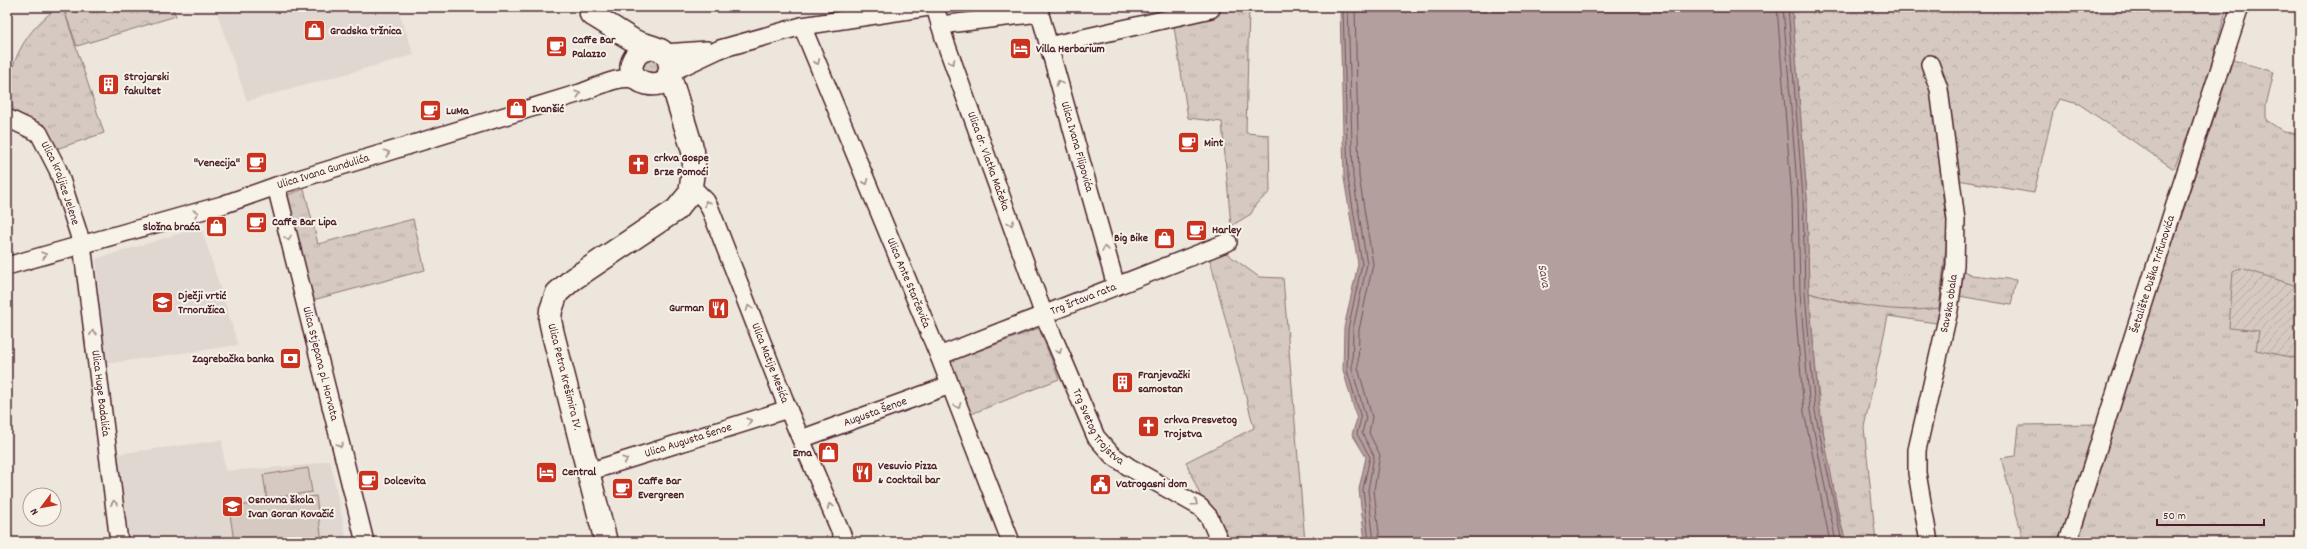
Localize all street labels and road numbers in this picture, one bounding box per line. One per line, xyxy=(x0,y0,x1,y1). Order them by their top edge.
street label: Ulica Ivana Filipovića xyxy=(1056,99,1098,194)
street label: Ulica dr. Vlatka Mačeka xyxy=(963,109,1014,213)
street label: Ulica kraljice Jelene xyxy=(36,138,84,227)
street label: Ulica Ivana Gundulića xyxy=(275,149,372,194)
street label: Šetalište Duška Trifunovića xyxy=(2126,213,2180,335)
street label: Ulica Ante Starčevića xyxy=(882,235,935,331)
street label: Savska obala xyxy=(1936,273,1962,334)
street label: Trg žrtava rata xyxy=(1048,278,1119,320)
street label: Ulica Stjepana pl. Horvata xyxy=(298,305,343,423)
street label: Ulica Matije Mesića xyxy=(747,320,793,406)
street label: Ulica Petra Krešimira IV. xyxy=(543,322,585,432)
street label: Ulica Huge Badalića xyxy=(87,349,114,438)
street label: Trg Svetog Trojstva xyxy=(1068,386,1128,470)
street label: Augusta Šenoe xyxy=(841,393,909,431)
street label: Ulica Augusta Šenoe xyxy=(642,419,734,462)

